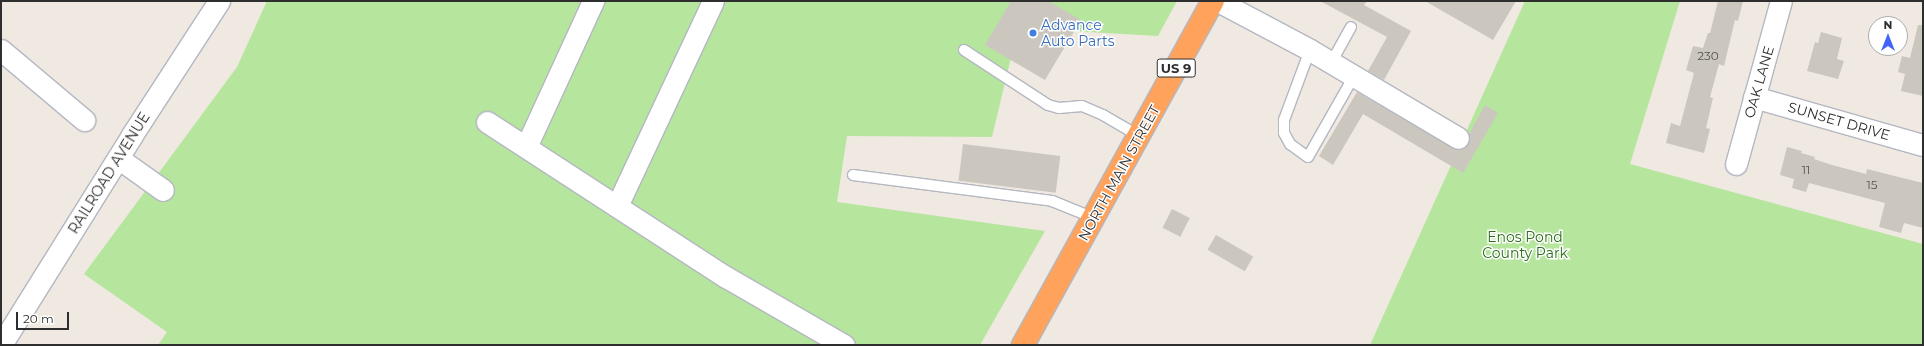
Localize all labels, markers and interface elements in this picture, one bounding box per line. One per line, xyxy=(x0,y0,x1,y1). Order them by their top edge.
north arrow xyxy=(1868,16,1908,56)
place label: Advance Auto Parts xyxy=(1041,17,1115,50)
text: N xyxy=(1884,18,1892,32)
marker: Advance Auto Parts xyxy=(1028,28,1038,38)
street label: OAK LANE xyxy=(1741,44,1777,120)
house number: 230 xyxy=(1697,49,1719,63)
road number: US 9 xyxy=(1156,57,1196,79)
street label: SUNSET DRIVE xyxy=(1786,98,1892,144)
street label: NORTH MAIN STREET xyxy=(1075,102,1163,244)
street label: RAILROAD AVENUE xyxy=(65,109,153,237)
house number: 11 xyxy=(1802,163,1810,177)
house number: 15 xyxy=(1866,178,1878,192)
park label: Enos Pond County Park xyxy=(1482,229,1568,262)
scale bar xyxy=(18,304,71,330)
text: 20 m xyxy=(23,311,54,326)

